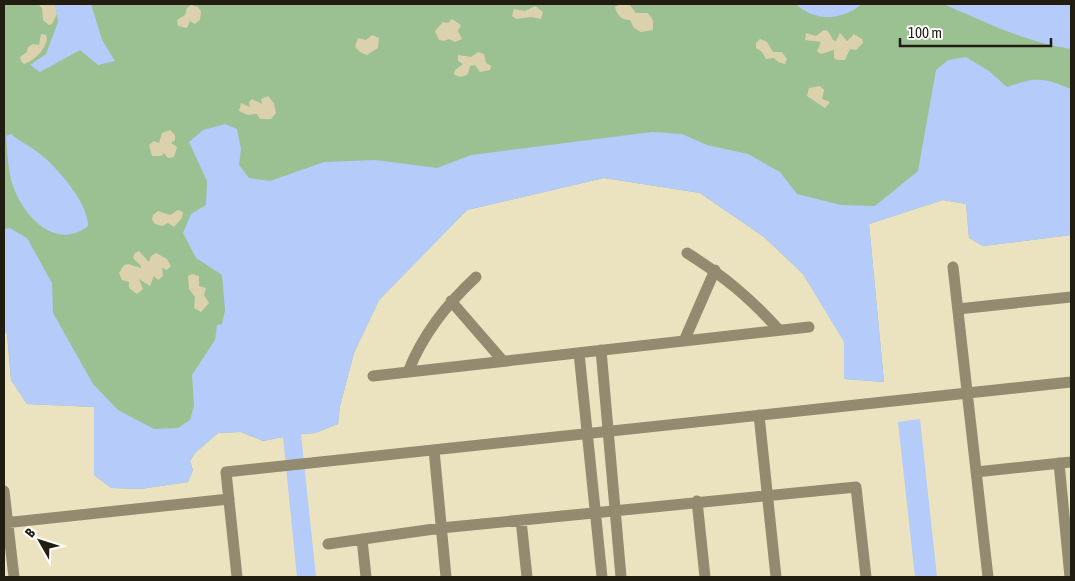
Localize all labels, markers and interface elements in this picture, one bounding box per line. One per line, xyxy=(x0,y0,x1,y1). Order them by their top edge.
scale bar xyxy=(900,15,1051,47)
text: 100 m xyxy=(908,24,942,41)
north arrow xyxy=(15,516,65,566)
text: B xyxy=(22,525,38,540)

